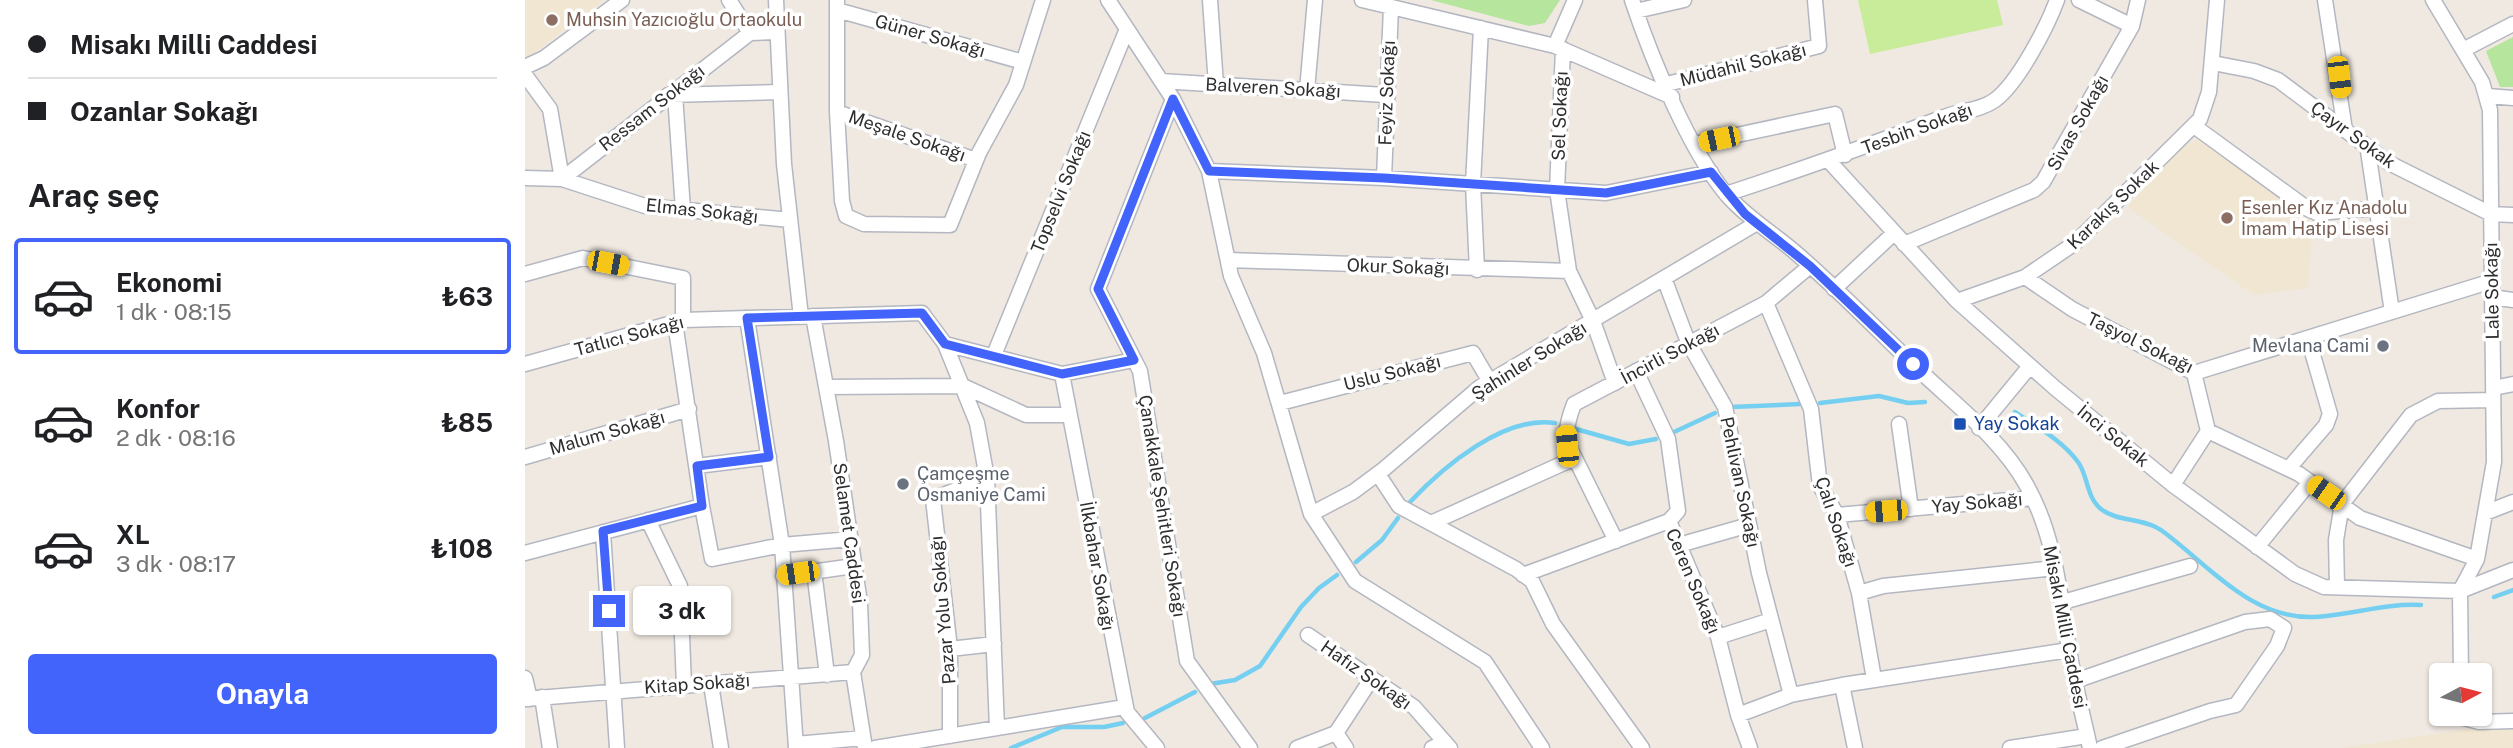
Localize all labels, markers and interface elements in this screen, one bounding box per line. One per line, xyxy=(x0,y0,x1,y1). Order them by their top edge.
place label: Muhsin Yazıcıoğlu Ortaokulu xyxy=(566,9,802,30)
street label: Güner Sokağı xyxy=(873,10,988,61)
marker: Muhsin Yazıcıoğlu Ortaokulu xyxy=(544,12,560,28)
text: Misakı Milli Caddesi xyxy=(70,29,317,60)
street label: Müdahil Sokağı xyxy=(1678,39,1808,90)
street label: Feyiz Sokağı xyxy=(1374,40,1399,146)
car xyxy=(2327,55,2352,99)
street label: Ressam Sokağı xyxy=(595,60,708,155)
street label: Sel Sokağı xyxy=(1547,71,1572,161)
street label: Sivas Sokağı xyxy=(2043,71,2112,174)
street label: Balveren Sokağı xyxy=(1205,73,1341,102)
text: Ozanlar Sokağı xyxy=(70,96,258,127)
street label: Çayır Sokak xyxy=(2307,97,2400,172)
street label: Tesbih Sokağı xyxy=(1859,99,1975,158)
street label: Meşale Sokağı xyxy=(846,106,968,165)
car xyxy=(1697,124,1742,154)
street label: Topselvi Sokağı xyxy=(1026,128,1095,256)
street label: Karakış Sokak xyxy=(2063,156,2163,253)
text: Araç seç xyxy=(28,177,160,214)
street label: Elmas Sokağı xyxy=(645,194,759,227)
place label: Esenler Kız Anadolu İmam Hatip Lisesi xyxy=(2241,197,2408,239)
marker: Esenler Kız Anadolu İmam Hatip Lisesi xyxy=(2219,210,2235,226)
street label: Lale Sokağı xyxy=(2480,242,2503,340)
car xyxy=(586,249,631,277)
street label: Okur Sokağı xyxy=(1346,254,1450,279)
icon: car xyxy=(32,265,95,328)
text: Ekonomi xyxy=(116,267,222,298)
text: ₺63 xyxy=(442,281,493,312)
text: 1 dk · 08:15 xyxy=(116,298,232,325)
street label: Taşyol Sokağı xyxy=(2084,308,2197,377)
street label: Tatlıcı Sokağı xyxy=(572,311,686,360)
street label: Şahinler Sokağı xyxy=(1467,317,1590,404)
street label: İncirli Sokağı xyxy=(1617,318,1723,388)
place label: Mevlana Cami xyxy=(2252,335,2369,356)
marker: Mevlana Cami xyxy=(2375,338,2391,354)
route start xyxy=(1897,348,1929,380)
street label: Uslu Sokağı xyxy=(1341,350,1443,395)
icon: car xyxy=(32,391,95,454)
text: Konfor xyxy=(116,393,200,424)
street label: Çanakkale Şehitleri Sokağı xyxy=(1135,393,1190,618)
street label: İnci Sokak xyxy=(2073,400,2154,471)
street label: Malum Sokağı xyxy=(547,406,667,459)
text: ₺85 xyxy=(441,407,493,438)
place label: Yay Sokak xyxy=(1974,413,2060,434)
street label: Pehlivan Sokağı xyxy=(1716,415,1765,549)
marker: Yay Sokak xyxy=(1952,416,1968,432)
text: 2 dk · 08:16 xyxy=(116,424,236,451)
car xyxy=(1555,424,1580,468)
street label: Selamet Caddesi xyxy=(829,461,870,605)
place label: Çamçeşme Osmaniye Cami xyxy=(917,463,1046,505)
car xyxy=(2303,472,2350,514)
street label: Çalı Sokağı xyxy=(1811,474,1862,570)
marker: Çamçeşme Osmaniye Cami xyxy=(895,476,911,492)
street label: Yay Sokağı xyxy=(1931,488,2023,517)
car xyxy=(1865,499,1908,523)
street label: İlkbahar Sokağı xyxy=(1076,500,1120,632)
icon: car xyxy=(32,517,95,580)
text: XL xyxy=(116,519,150,550)
street label: Ceren Sokağı xyxy=(1662,525,1725,636)
text: ₺108 xyxy=(431,533,493,564)
street label: Pazar Yolu Sokağı xyxy=(926,535,959,685)
street label: Misakı Milli Caddesi xyxy=(2039,544,2092,710)
text: 3 dk · 08:17 xyxy=(116,550,236,577)
car xyxy=(776,560,821,586)
callout: 3 dk xyxy=(633,586,731,636)
route end xyxy=(593,595,625,627)
text: 3 dk xyxy=(658,597,706,624)
street label: Hafız Sokağı xyxy=(1317,636,1416,713)
button: Onayla xyxy=(28,654,497,734)
north arrow xyxy=(2429,663,2492,726)
map controls xyxy=(2429,663,2492,726)
street label: Kitap Sokağı xyxy=(643,669,751,698)

